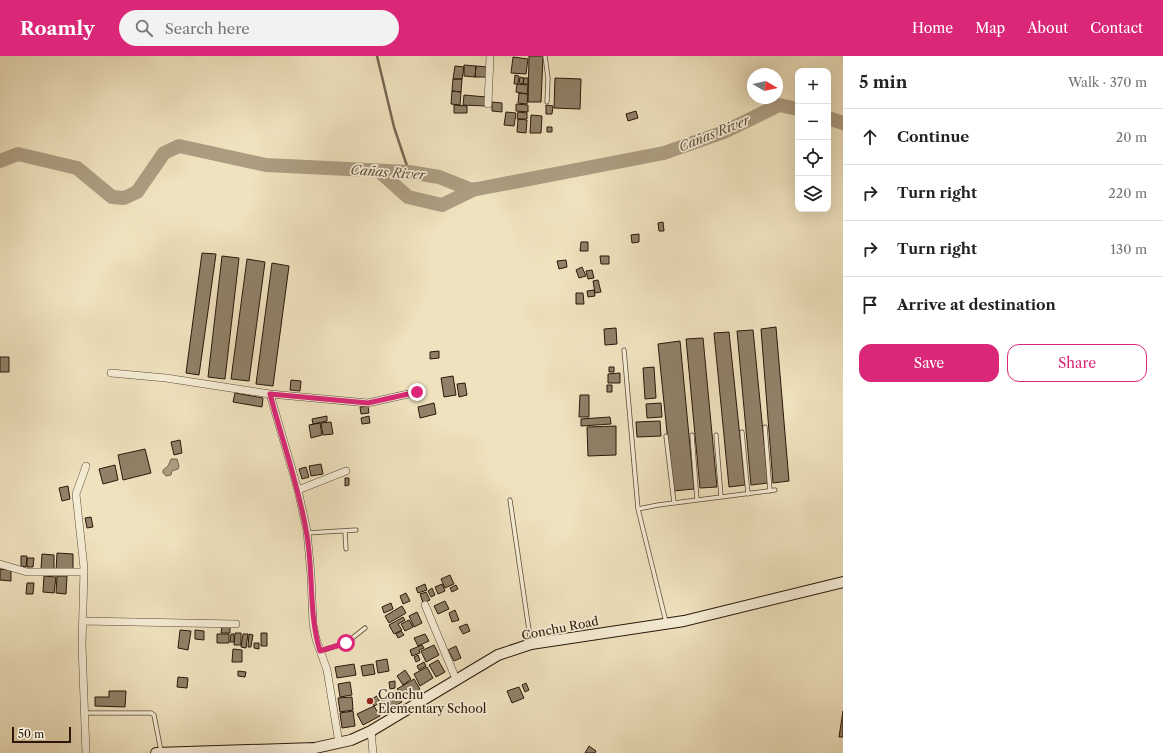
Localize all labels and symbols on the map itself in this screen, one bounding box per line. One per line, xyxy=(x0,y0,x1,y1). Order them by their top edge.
north arrow xyxy=(747,68,783,104)
water label: Cañas River xyxy=(676,111,753,154)
water label: Cañas River xyxy=(350,161,427,183)
route end xyxy=(408,383,426,401)
street label: Conchu Road xyxy=(520,613,600,643)
route start xyxy=(337,634,355,652)
place label: Conchu Elementary School xyxy=(378,687,487,716)
marker: Conchu Elementary School xyxy=(365,696,375,706)
scale bar xyxy=(12,725,71,744)

